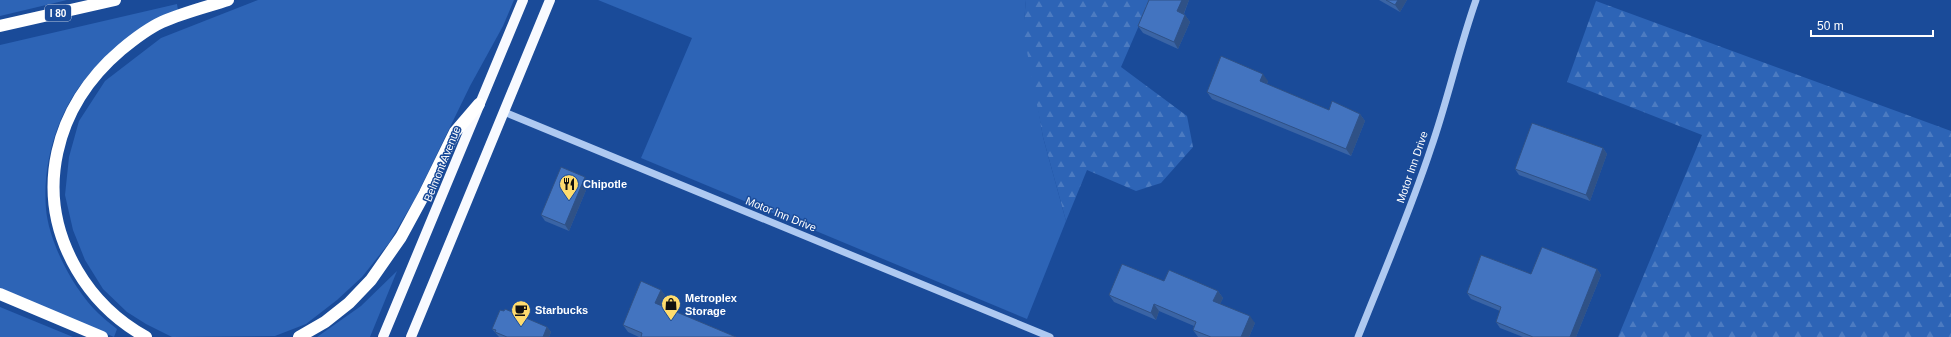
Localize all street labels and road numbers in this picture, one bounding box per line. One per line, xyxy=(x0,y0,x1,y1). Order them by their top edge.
road number: I 80 xyxy=(45,5,71,21)
street label: Belmont Avenue xyxy=(421,125,463,203)
street label: Motor Inn Drive xyxy=(1394,129,1430,205)
street label: Motor Inn Drive xyxy=(744,194,818,234)

